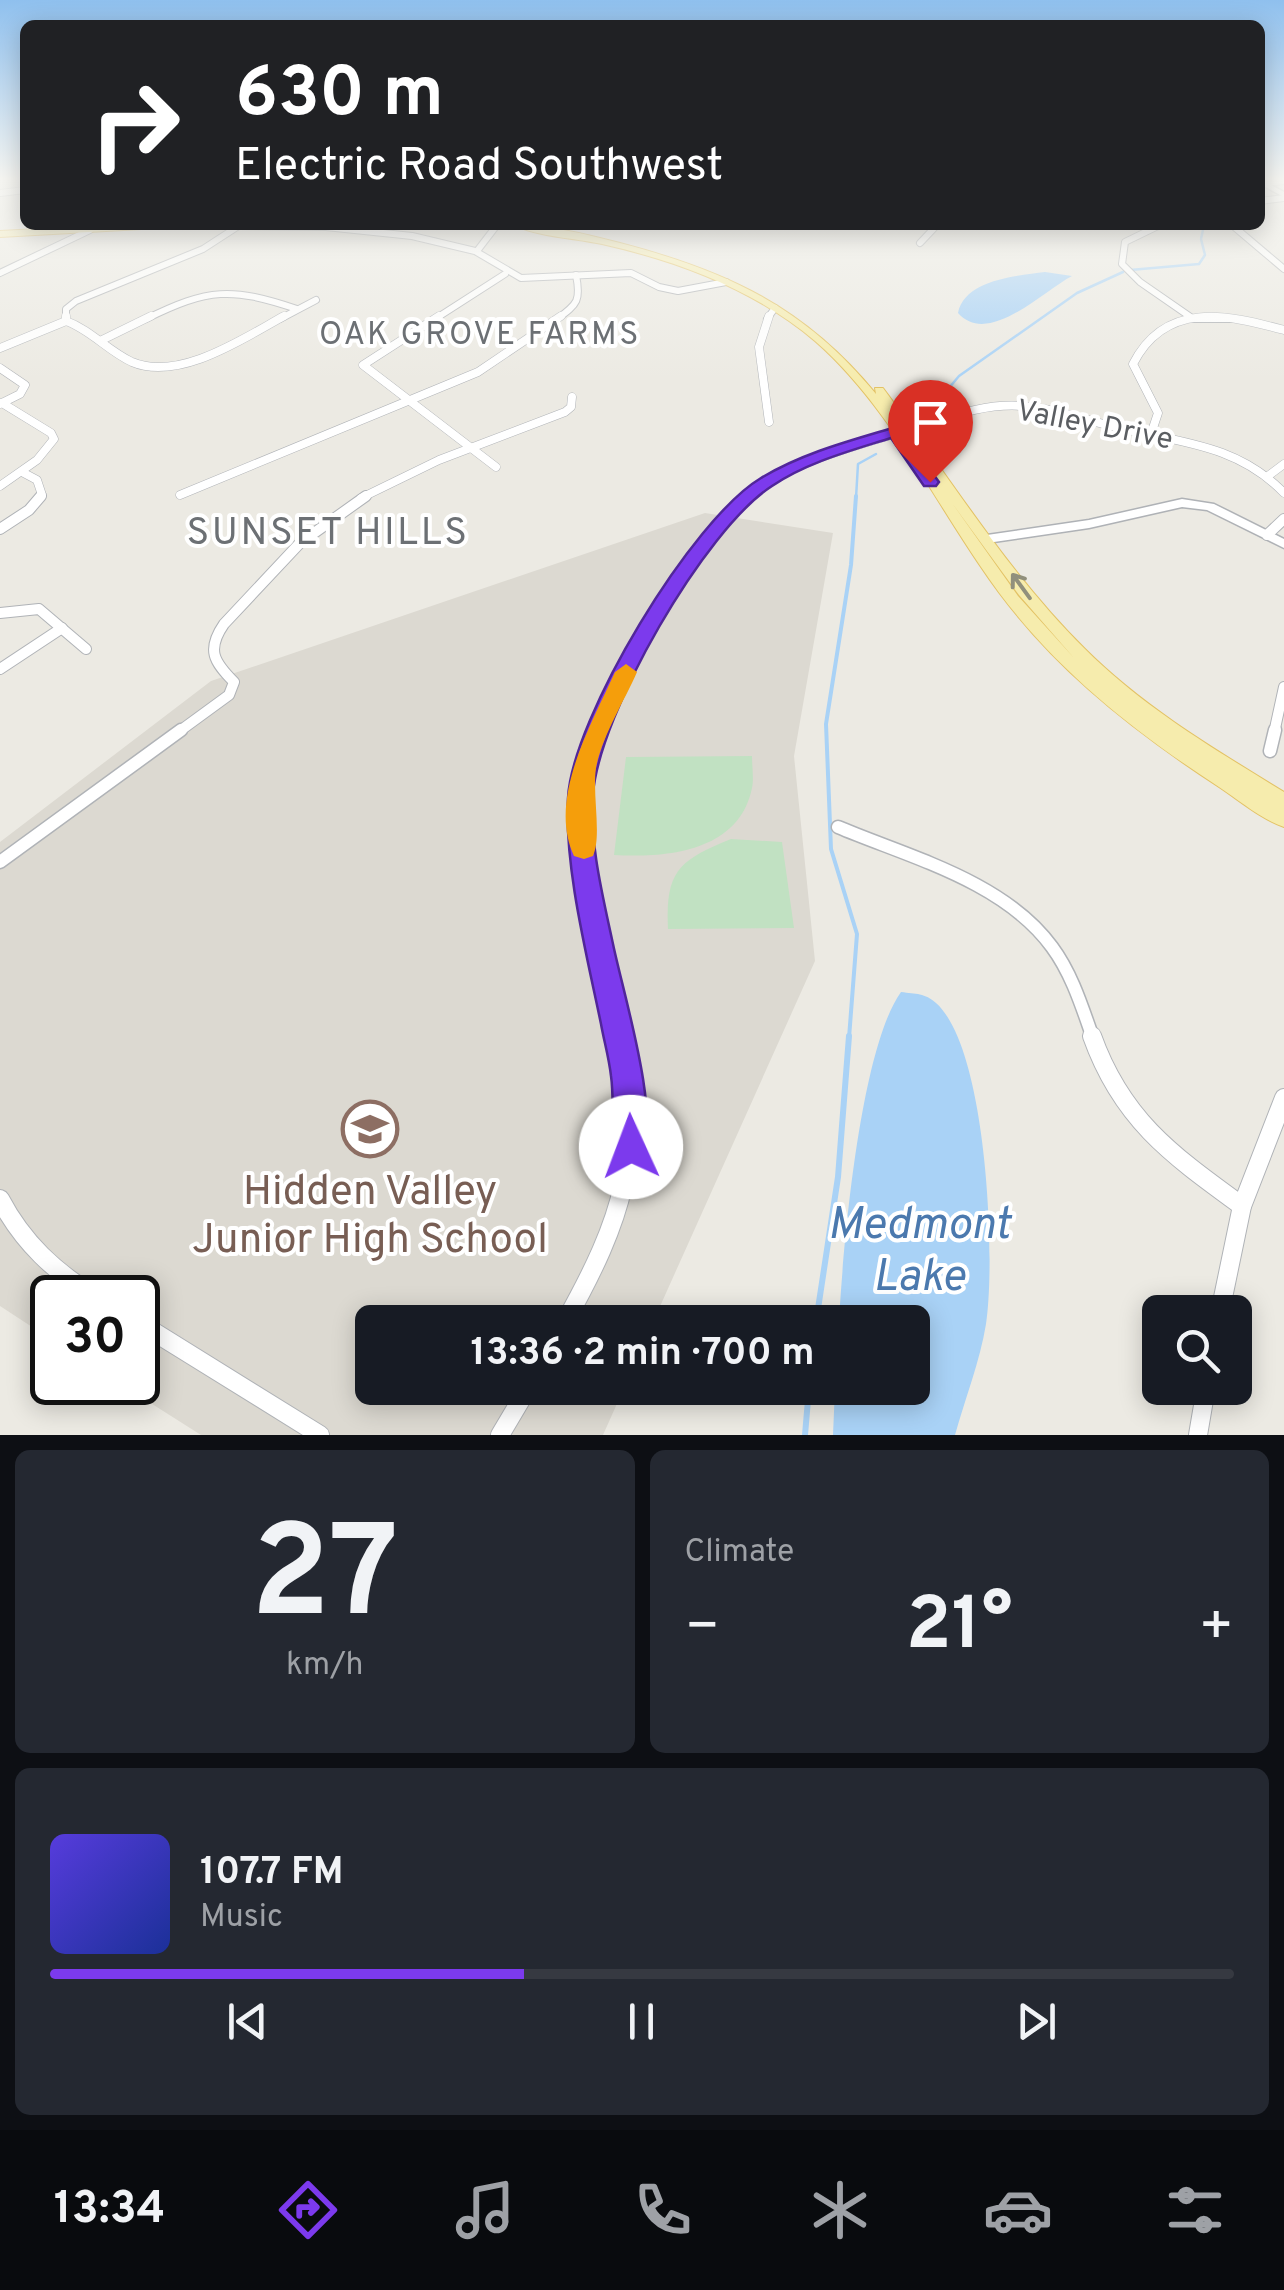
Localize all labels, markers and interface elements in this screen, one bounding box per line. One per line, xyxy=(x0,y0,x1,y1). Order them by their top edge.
text: 630 m xyxy=(235,52,444,141)
icon: right xyxy=(70,60,200,190)
text: Electric Road Southwest xyxy=(235,139,723,196)
district label: OAK GROVE FARMS xyxy=(319,316,641,356)
pin xyxy=(888,380,973,483)
street label: Valley Drive xyxy=(1013,393,1176,460)
icon: arrive xyxy=(903,395,958,450)
district label: SUNSET HILLS xyxy=(187,510,469,559)
one-way arrow xyxy=(1011,573,1032,600)
position arrow xyxy=(579,1095,683,1199)
school or university icon: Hidden Valley Junior High School xyxy=(340,1099,400,1159)
place label: Hidden Valley Junior High School xyxy=(192,1167,548,1268)
water label: Medmont Lake xyxy=(828,1198,1013,1307)
speed limit sign: 30 xyxy=(30,1275,160,1405)
map controls xyxy=(1142,1295,1252,1405)
button: search xyxy=(1142,1295,1252,1405)
text: 13:36 · 2 min · 700 m xyxy=(470,1330,815,1379)
text: 27 xyxy=(251,1498,399,1663)
text: Climate xyxy=(685,1533,794,1573)
text: 21° xyxy=(906,1581,1013,1676)
text: − xyxy=(685,1594,720,1664)
text: + xyxy=(1199,1594,1234,1664)
text: km/h xyxy=(286,1646,364,1686)
text: 107.7 FM xyxy=(200,1849,344,1898)
text: Music xyxy=(200,1898,283,1938)
icon: previous xyxy=(220,1994,275,2049)
icon: pause xyxy=(614,1994,669,2049)
icon: next xyxy=(1009,1994,1064,2049)
icon: directions xyxy=(273,2175,343,2245)
icon: music xyxy=(450,2175,520,2245)
icon: phone xyxy=(628,2175,698,2245)
icon: climate xyxy=(805,2175,875,2245)
icon: car xyxy=(983,2175,1053,2245)
icon: filters xyxy=(1160,2175,1230,2245)
text: 13:34 xyxy=(54,2182,166,2239)

